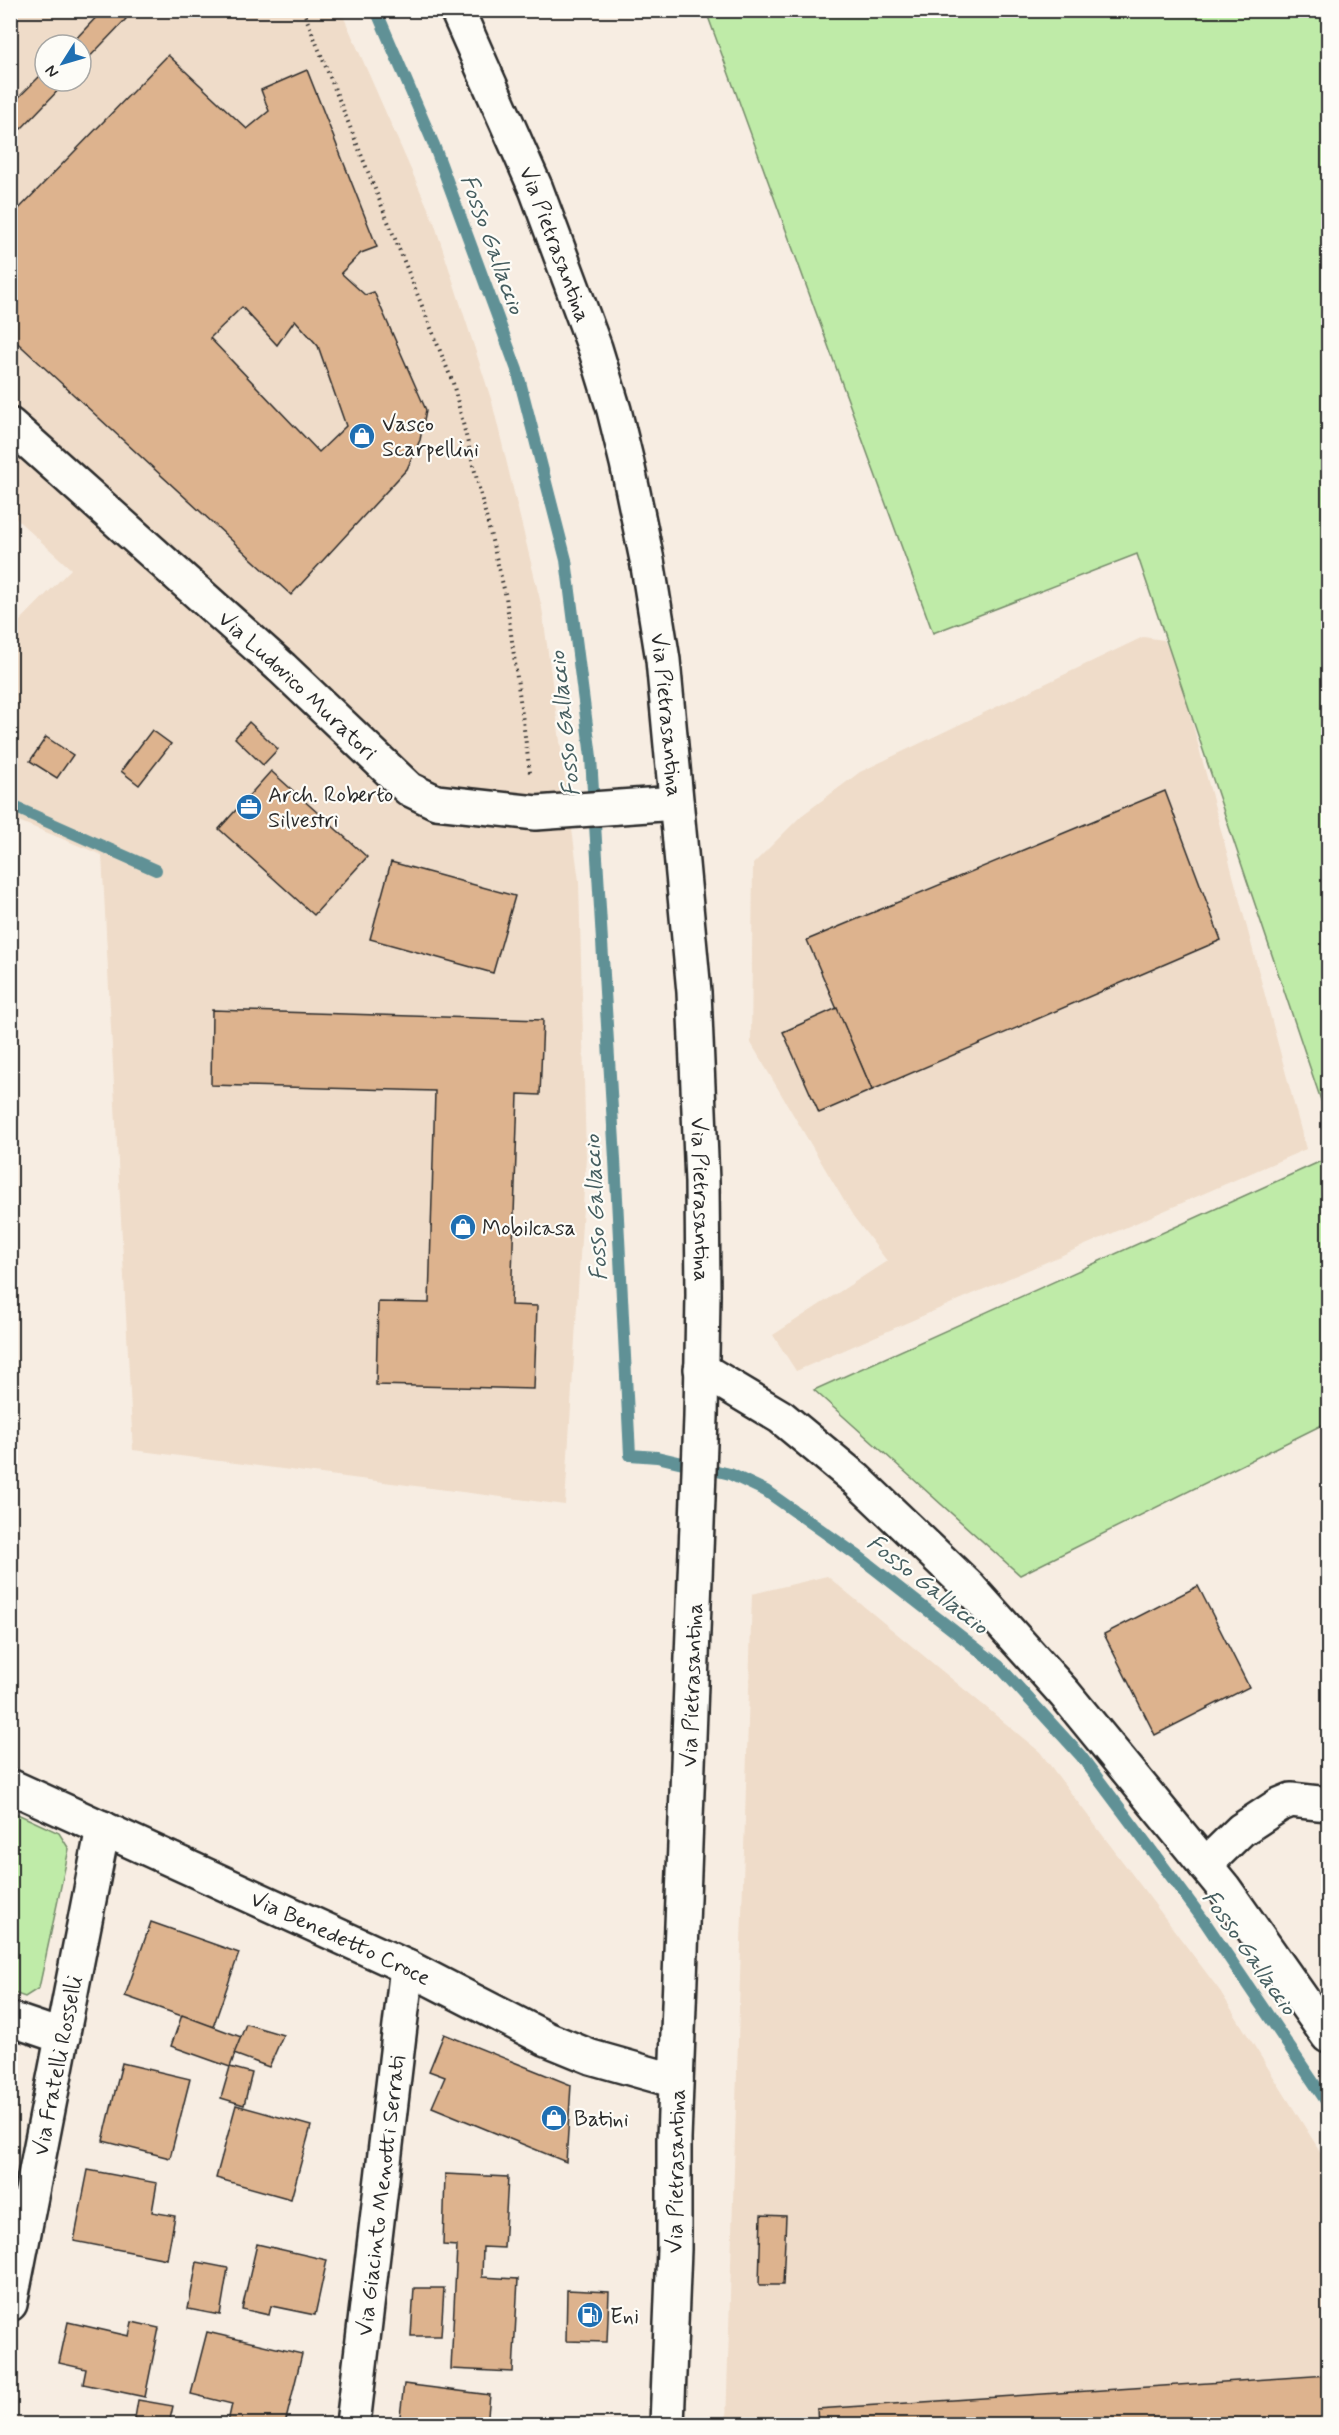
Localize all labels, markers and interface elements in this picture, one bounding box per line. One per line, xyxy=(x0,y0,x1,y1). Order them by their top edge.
north arrow xyxy=(33,33,93,93)
text: N xyxy=(41,61,64,82)
street label: Via Pietrasantina xyxy=(512,162,596,327)
water label: Fosso Gallaccio xyxy=(452,171,532,320)
place label: Vasco Scarpellini xyxy=(382,411,479,464)
shop icon: Vasco Scarpellini xyxy=(347,421,377,451)
street label: Via Ludovico Muratori xyxy=(211,606,382,767)
street label: Via Pietrasantina xyxy=(643,631,688,798)
water label: Fosso Gallaccio xyxy=(542,648,589,798)
place label: Arch. Roberto Silvestri xyxy=(268,782,394,835)
office icon: Arch. Roberto Silvestri xyxy=(234,792,264,822)
street label: Via Pietrasantina xyxy=(683,1117,715,1282)
water label: Fosso Gallaccio xyxy=(577,1133,616,1282)
shop icon: Mobilcasa xyxy=(448,1212,478,1242)
place label: Mobilcasa xyxy=(482,1215,576,1243)
water label: Fosso Gallaccio xyxy=(860,1528,995,1643)
street label: Via Pietrasantina xyxy=(676,1602,710,1768)
water label: Fosso Gallaccio xyxy=(1194,1884,1304,2023)
street label: Via Benedetto Croce xyxy=(246,1886,435,1993)
street label: Via Fratelli Rosselli xyxy=(27,1973,90,2158)
street label: Via Giacinto Menotti Serrati xyxy=(352,2054,412,2338)
street label: Via Pietrasantina xyxy=(662,2088,692,2254)
shop icon: Batini xyxy=(539,2103,569,2133)
place label: Batini xyxy=(574,2106,629,2134)
fuel station icon: Eni xyxy=(575,2300,605,2330)
place label: Eni xyxy=(610,2303,639,2331)

